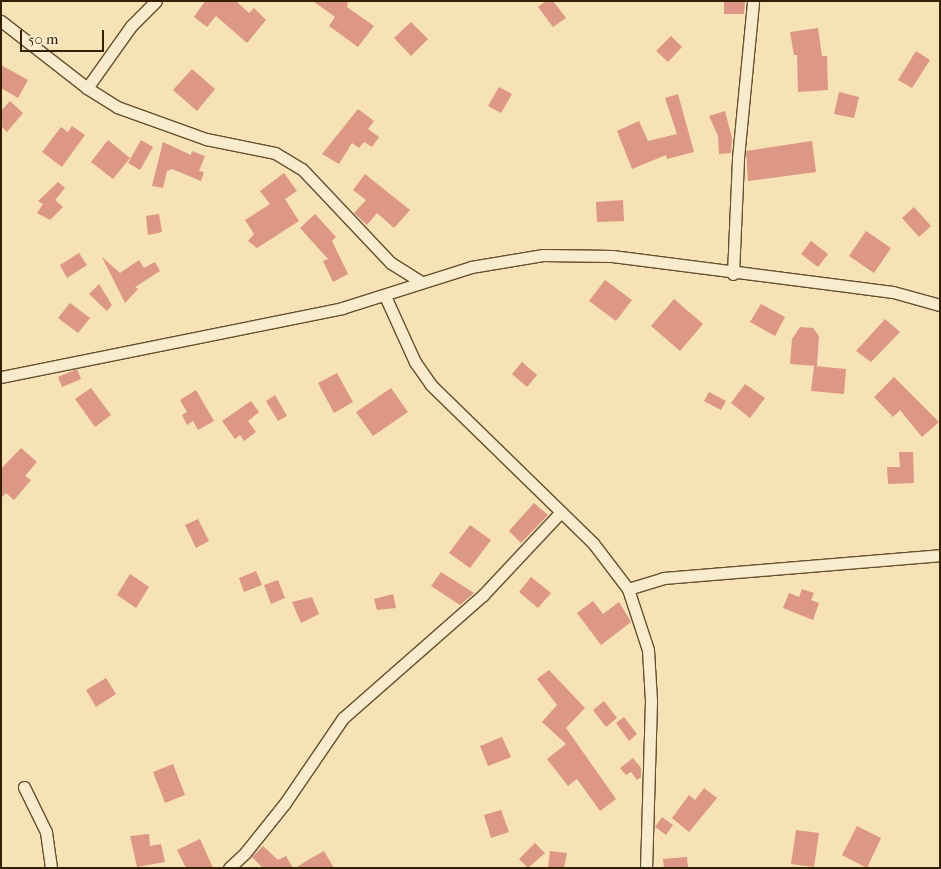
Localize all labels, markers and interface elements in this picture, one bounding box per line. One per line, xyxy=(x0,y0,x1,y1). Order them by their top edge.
scale bar xyxy=(22,20,106,52)
text: 50 m xyxy=(28,30,58,48)

